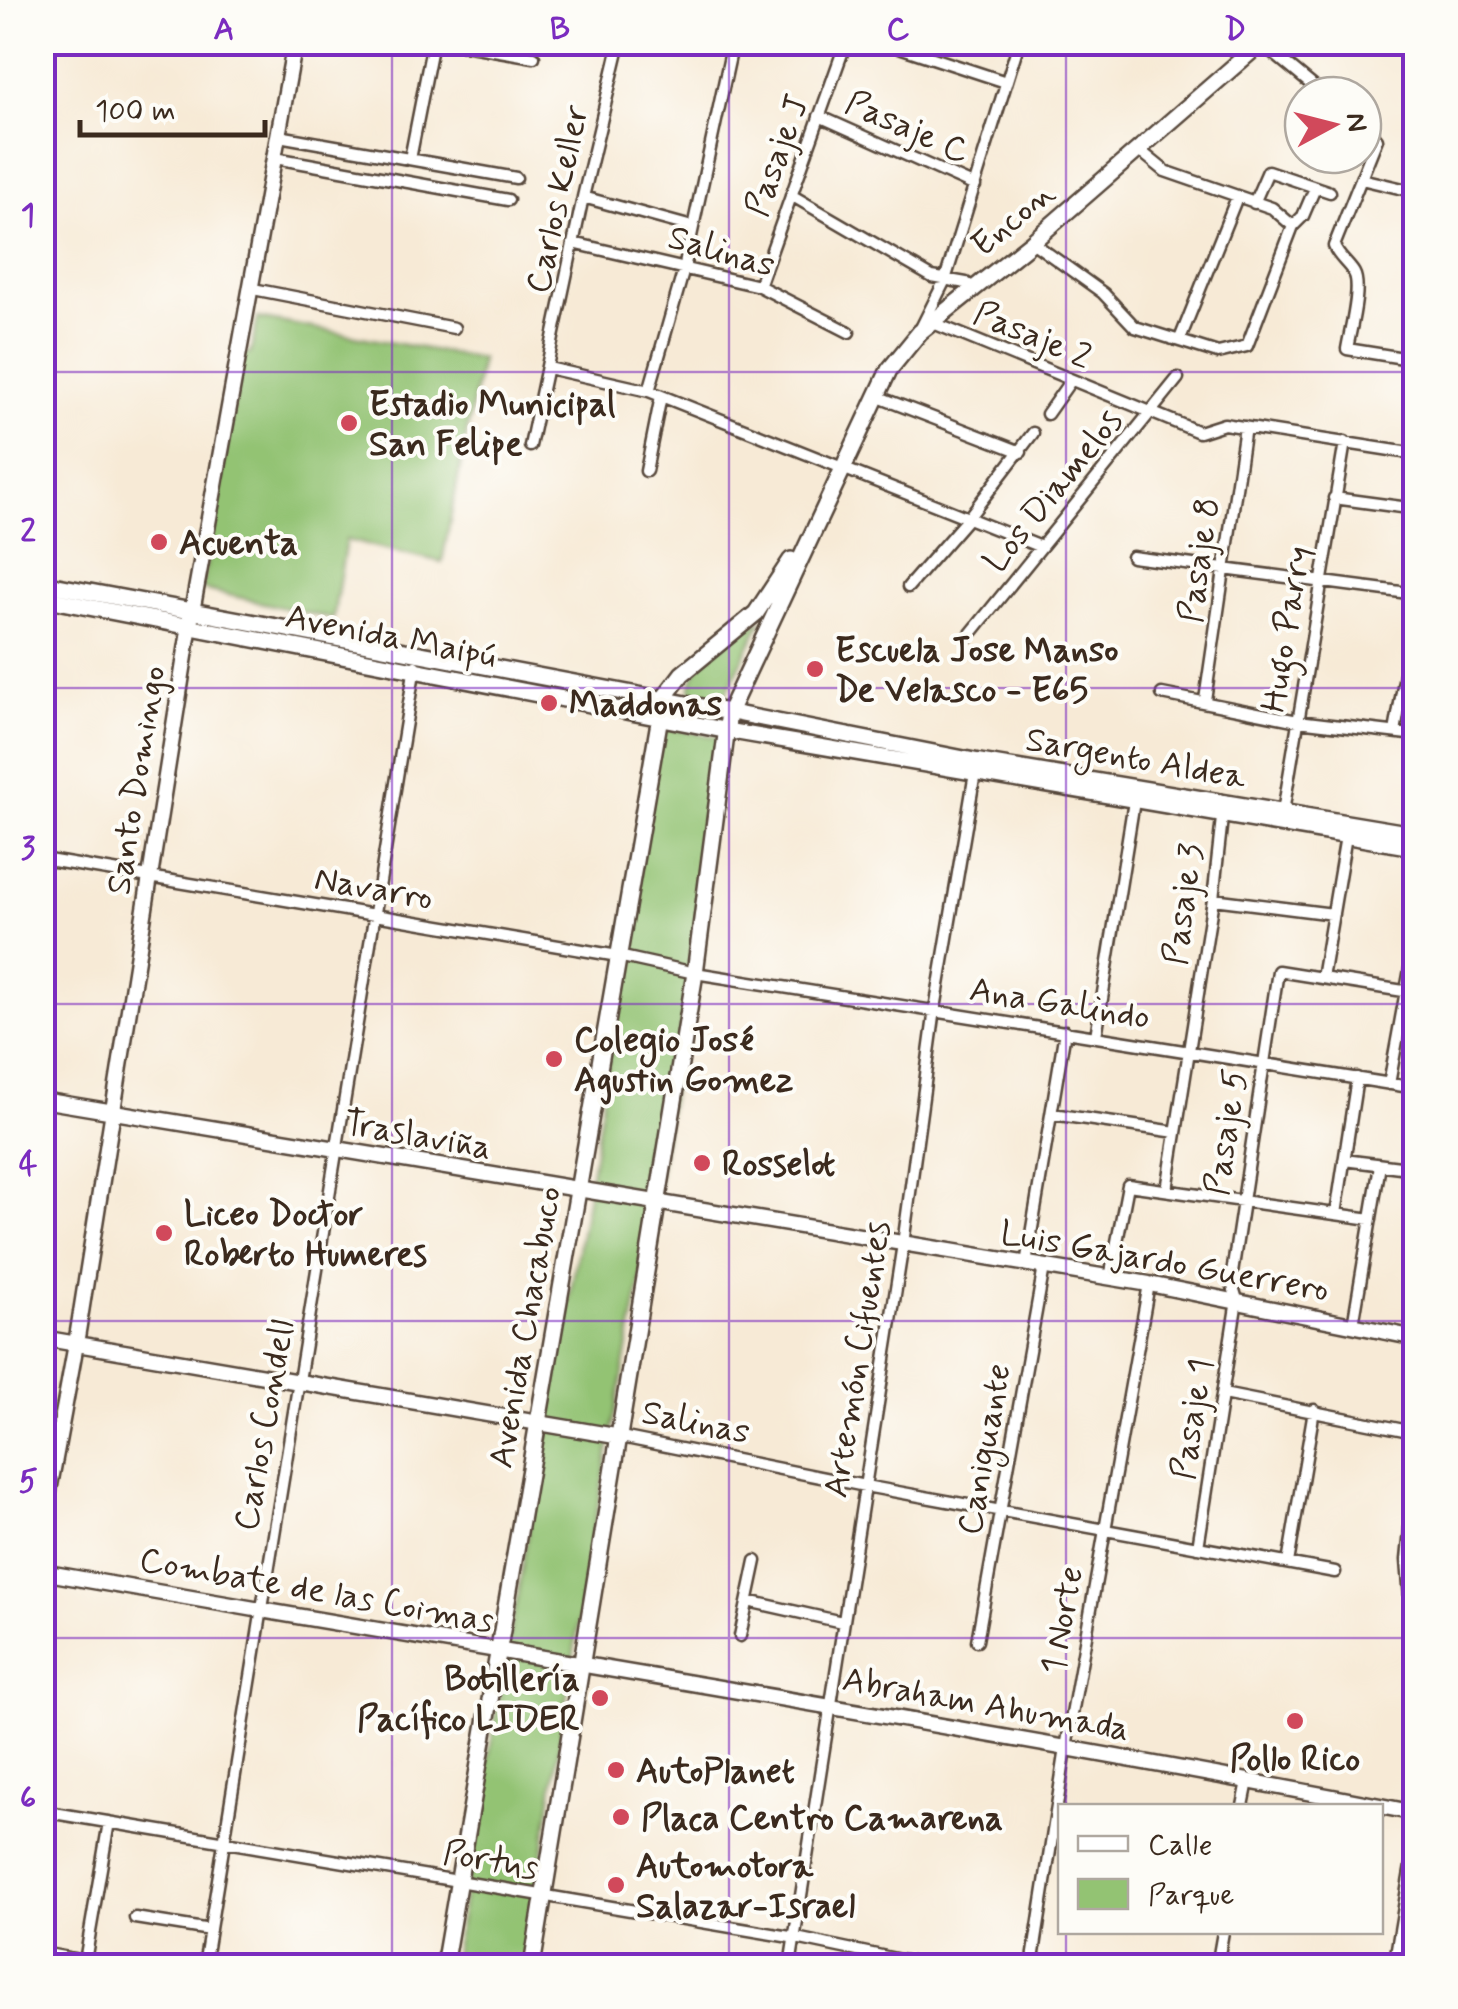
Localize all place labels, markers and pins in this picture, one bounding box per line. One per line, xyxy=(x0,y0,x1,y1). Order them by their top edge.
place label: Estadio Municipal San Felipe xyxy=(369,382,616,468)
marker: Estadio Municipal San Felipe xyxy=(338,412,360,434)
place label: Acuenta xyxy=(179,521,298,567)
marker: Acuenta xyxy=(148,531,170,553)
place label: Escuela Jose Manso De Velasco - E65 xyxy=(835,628,1119,714)
marker: Escuela Jose Manso De Velasco - E65 xyxy=(804,658,826,680)
place label: Maddonas xyxy=(569,682,722,728)
marker: Maddonas xyxy=(538,692,560,714)
place label: Colegio José Agustin Gomez xyxy=(574,1018,793,1105)
marker: Colegio José Agustin Gomez xyxy=(543,1048,565,1070)
place label: Rosselot xyxy=(722,1142,835,1188)
marker: Rosselot xyxy=(691,1152,713,1174)
place label: Liceo Doctor Roberto Humeres xyxy=(184,1192,427,1278)
marker: Liceo Doctor Roberto Humeres xyxy=(153,1222,175,1244)
place label: Botillería Pacífico LIDER xyxy=(357,1657,580,1743)
marker: Botillería Pacífico LIDER xyxy=(589,1687,611,1709)
marker: Pollo Rico xyxy=(1284,1710,1306,1732)
place label: Pollo Rico xyxy=(1230,1737,1360,1783)
place label: AutoPlanet xyxy=(636,1749,795,1795)
marker: AutoPlanet xyxy=(605,1759,627,1781)
place label: Placa Centro Camarena xyxy=(641,1796,1003,1842)
marker: Placa Centro Camarena xyxy=(610,1806,632,1828)
place label: Automotora Salazar-Israel xyxy=(636,1844,855,1930)
marker: Automotora Salazar-Israel xyxy=(605,1874,627,1896)

